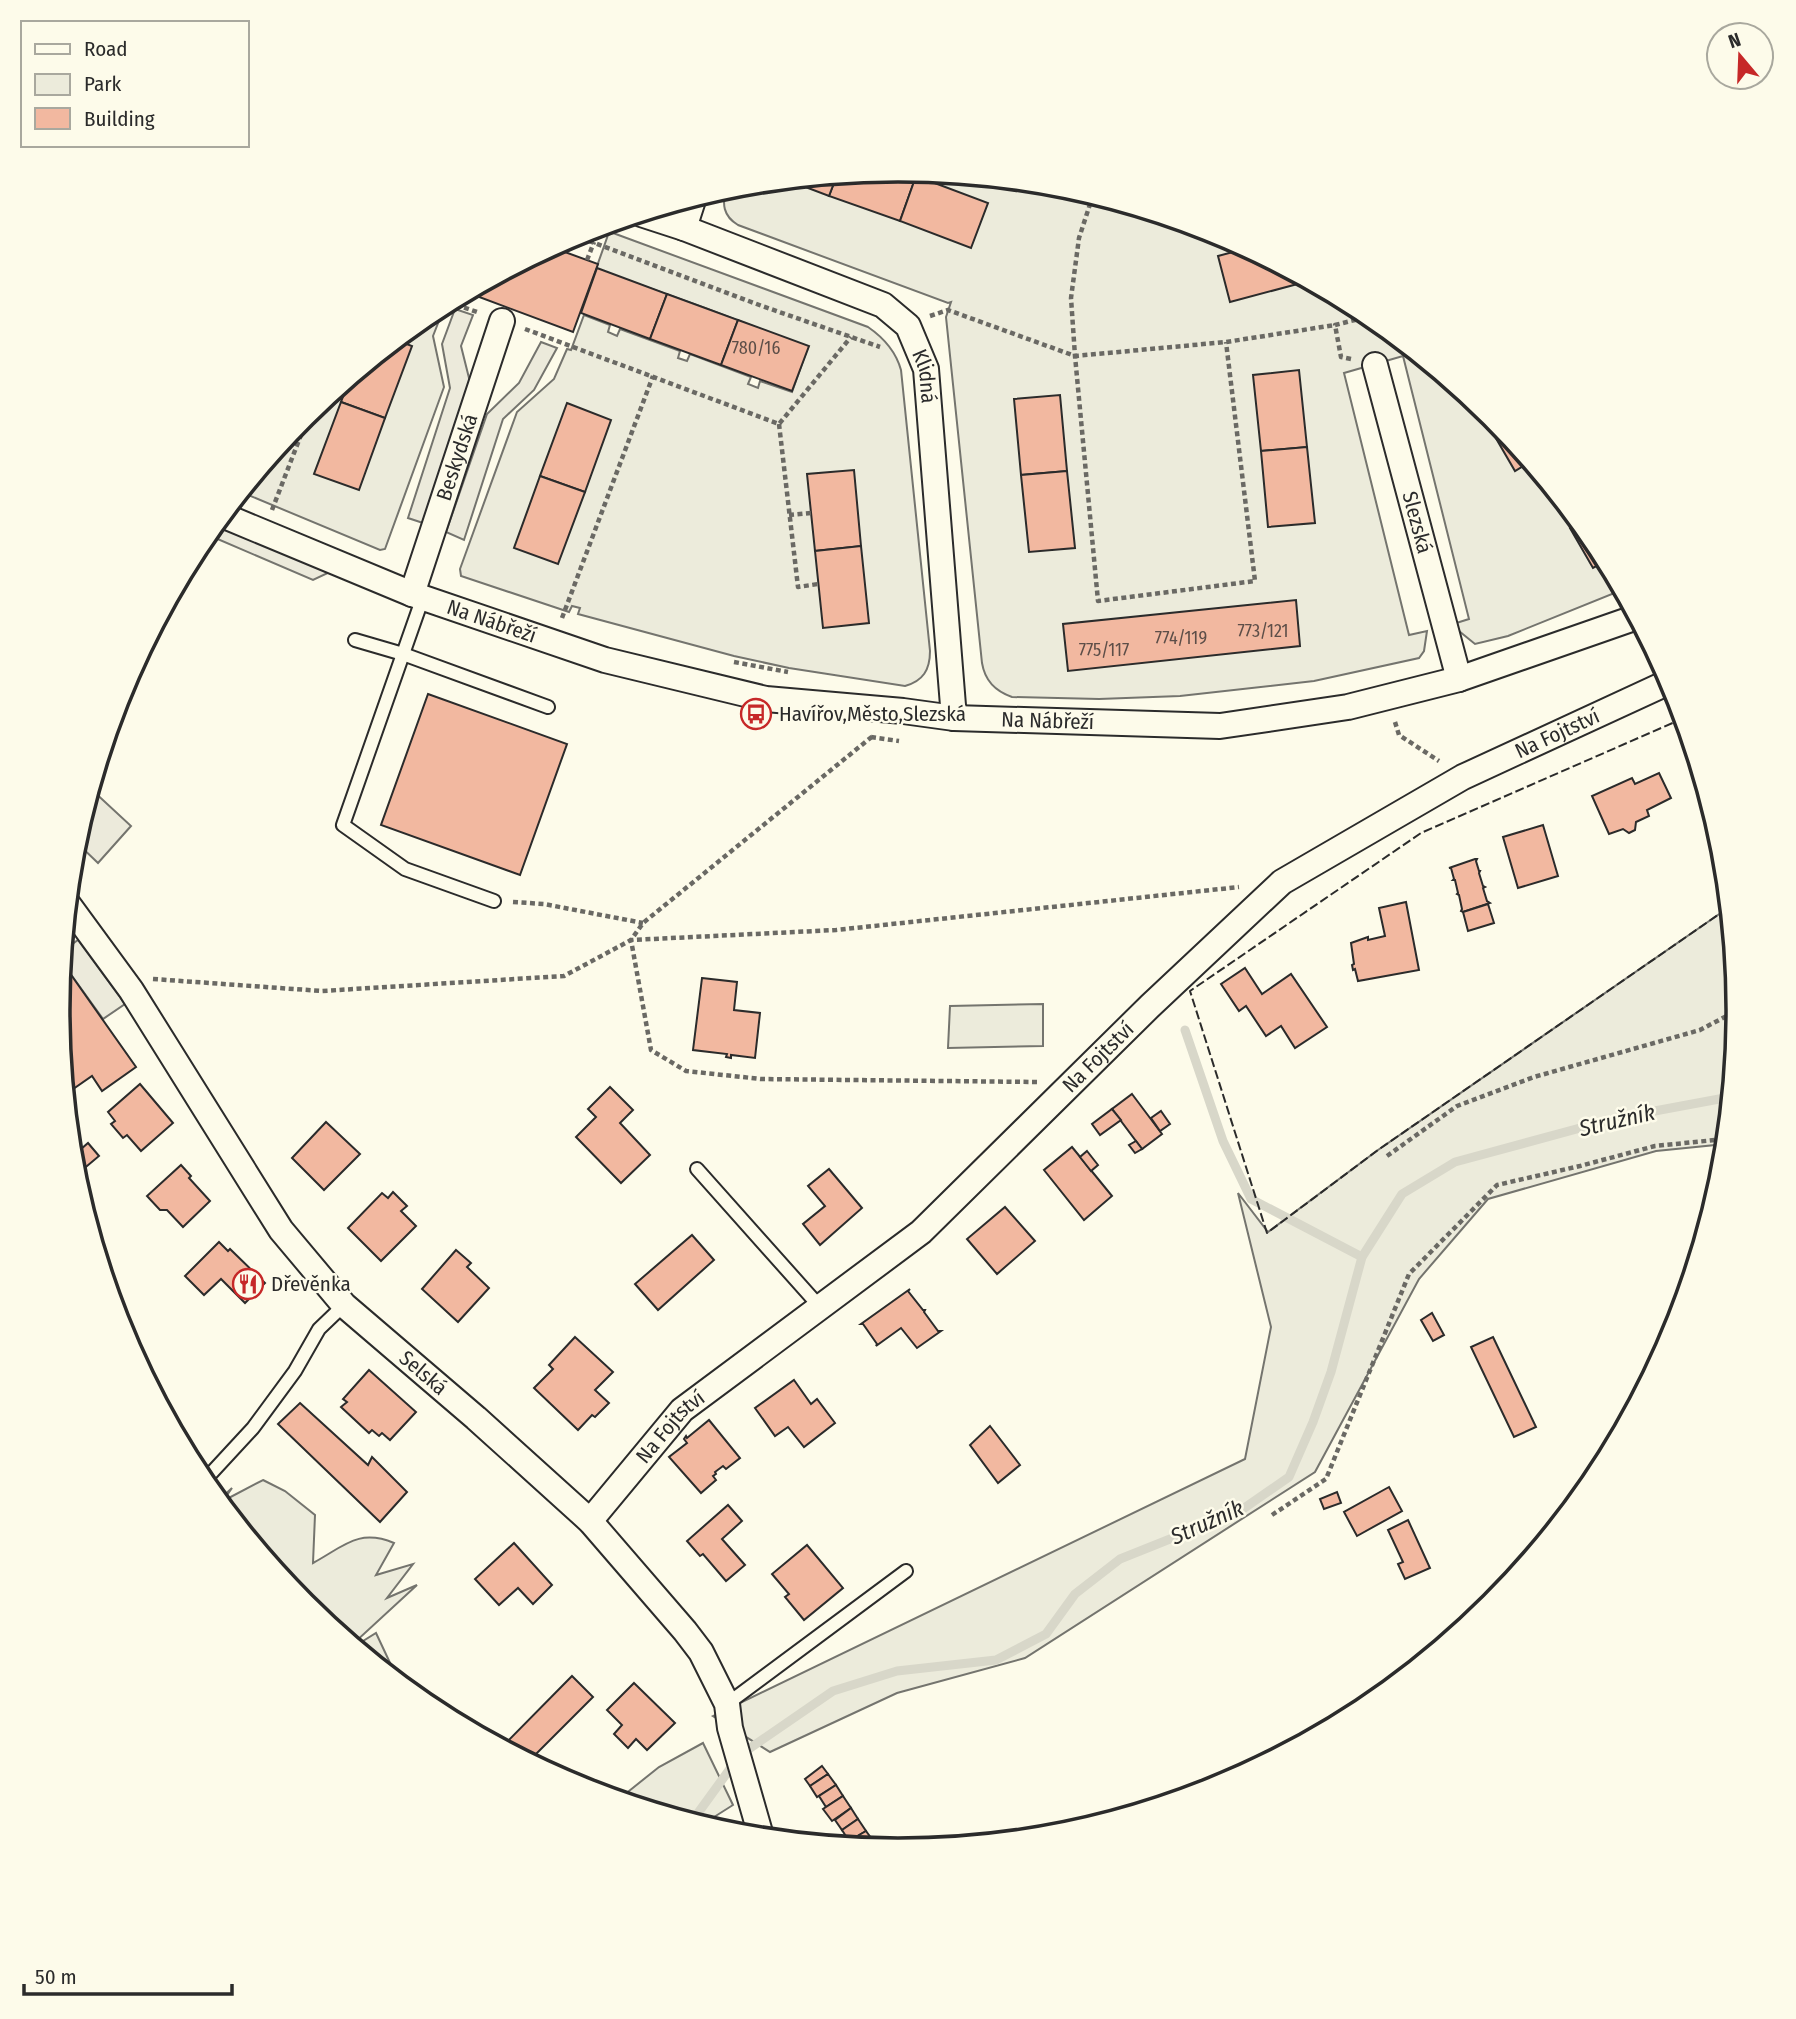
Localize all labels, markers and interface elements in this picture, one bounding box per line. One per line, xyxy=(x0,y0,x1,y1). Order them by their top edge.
legend xyxy=(21,21,248,147)
north arrow xyxy=(1705,21,1775,91)
text: N xyxy=(1725,28,1744,53)
text: Road xyxy=(84,36,128,62)
text: Park xyxy=(84,71,122,97)
text: Building xyxy=(84,106,155,132)
house number: 780/16 xyxy=(732,337,780,359)
street label: Klidná xyxy=(906,345,942,404)
street label: Beskydská xyxy=(431,410,484,504)
street label: Slezská xyxy=(1396,489,1438,556)
street label: Na Nábřeží xyxy=(444,594,540,649)
house number: 773/121 xyxy=(1237,620,1289,642)
house number: 774/119 xyxy=(1155,627,1207,649)
house number: 775/117 xyxy=(1079,639,1129,661)
bus stop icon: Havířov,Město,Slezská xyxy=(739,697,773,731)
place label: Havířov,Město,Slezská xyxy=(779,701,966,727)
street label: Na Fojtství xyxy=(1511,703,1604,764)
street label: Na Nábřeží xyxy=(1001,706,1094,735)
street label: Na Fojtství xyxy=(1057,1016,1139,1098)
water label: Stružník xyxy=(1575,1098,1658,1143)
restaurant icon: Dřevěnka xyxy=(231,1267,265,1301)
place label: Dřevěnka xyxy=(271,1271,351,1297)
street label: Selská xyxy=(394,1345,453,1401)
street label: Na Fojtství xyxy=(630,1385,710,1469)
water label: Stružník xyxy=(1165,1494,1248,1551)
scale bar xyxy=(24,1952,233,1996)
text: 50 m xyxy=(35,1964,77,1990)

